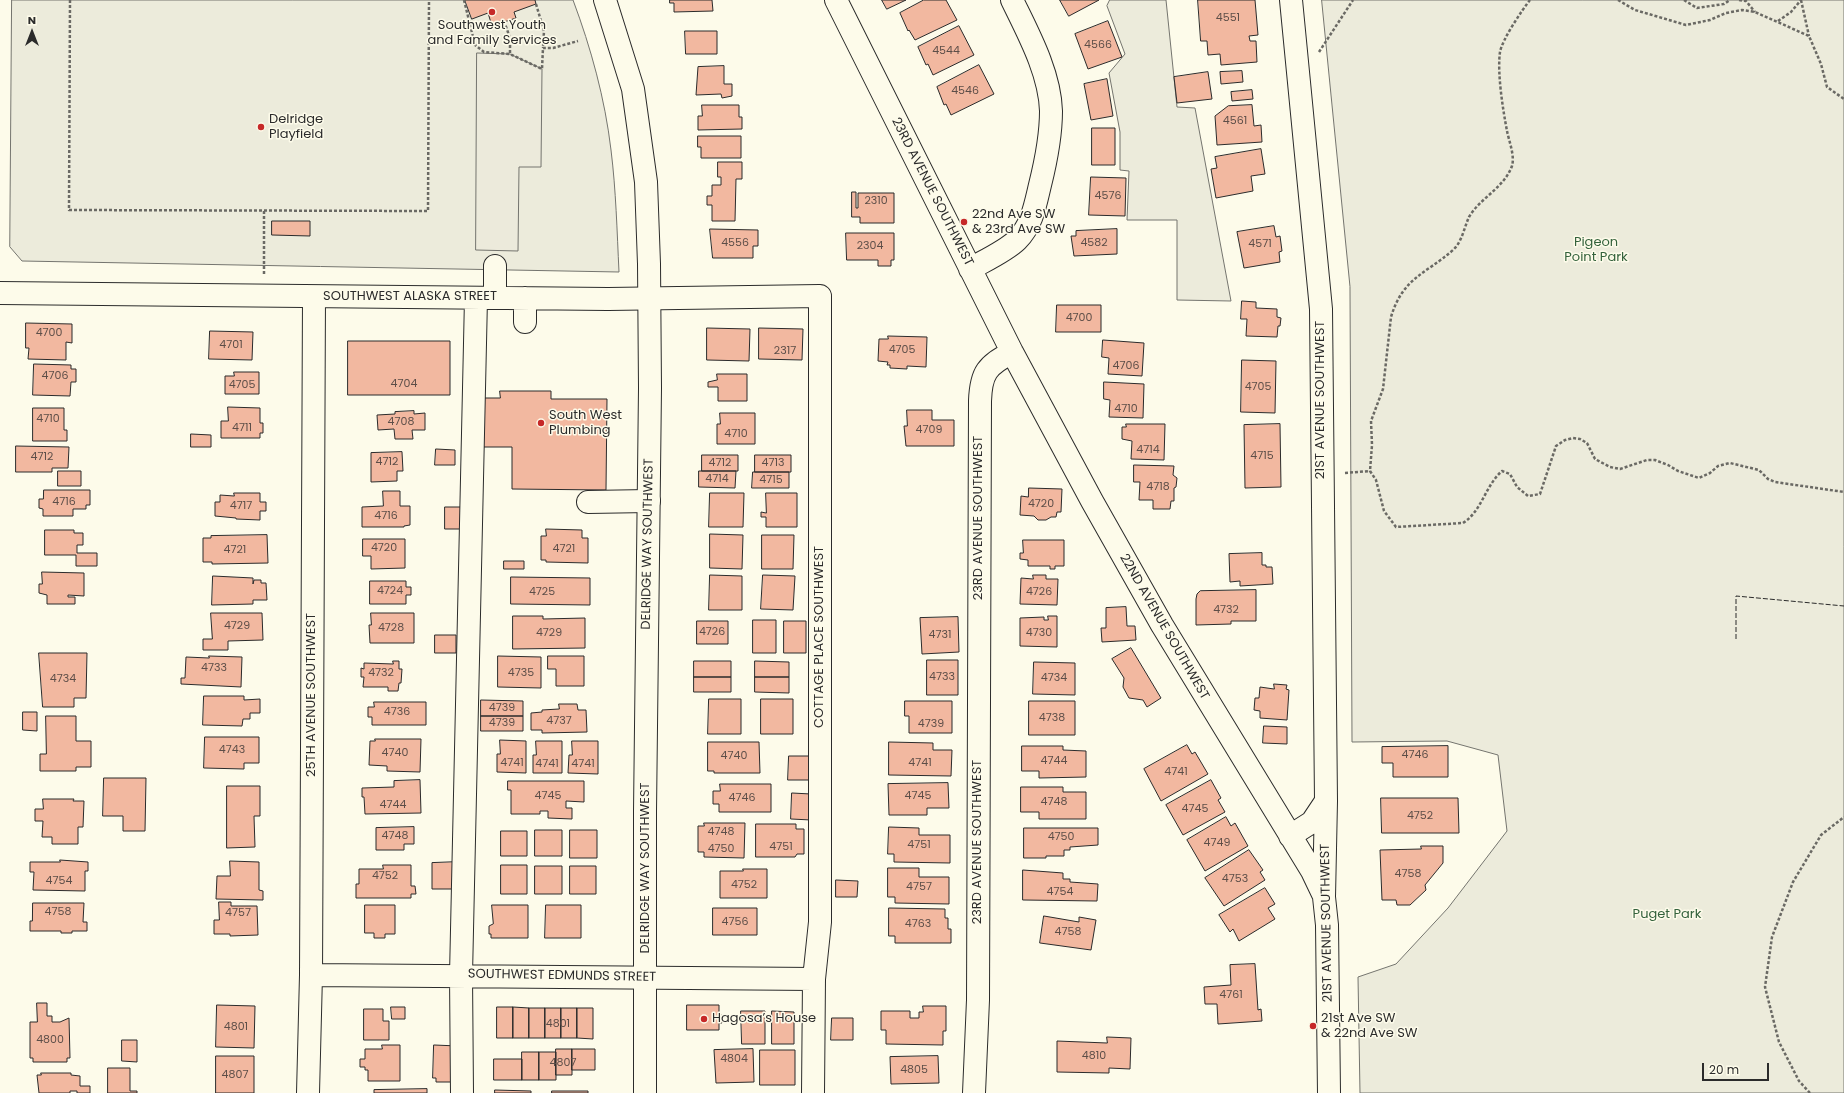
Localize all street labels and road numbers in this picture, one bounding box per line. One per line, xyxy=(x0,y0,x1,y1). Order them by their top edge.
street label: 23RD AVENUE SOUTHWEST xyxy=(888,115,976,269)
street label: SOUTHWEST ALASKA STREET xyxy=(323,289,497,305)
street label: 21ST AVENUE SOUTHWEST xyxy=(1313,321,1329,479)
street label: 23RD AVENUE SOUTHWEST xyxy=(971,436,987,600)
street label: DELRIDGE WAY SOUTHWEST xyxy=(639,458,657,630)
street label: COTTAGE PLACE SOUTHWEST xyxy=(812,546,828,728)
street label: 22ND AVENUE SOUTHWEST xyxy=(1116,551,1212,703)
street label: 25TH AVENUE SOUTHWEST xyxy=(304,613,320,777)
street label: 23RD AVENUE SOUTHWEST xyxy=(970,760,986,924)
street label: DELRIDGE WAY SOUTHWEST xyxy=(638,782,654,954)
street label: 21ST AVENUE SOUTHWEST xyxy=(1318,844,1336,1002)
street label: SOUTHWEST EDMUNDS STREET xyxy=(468,967,656,985)

